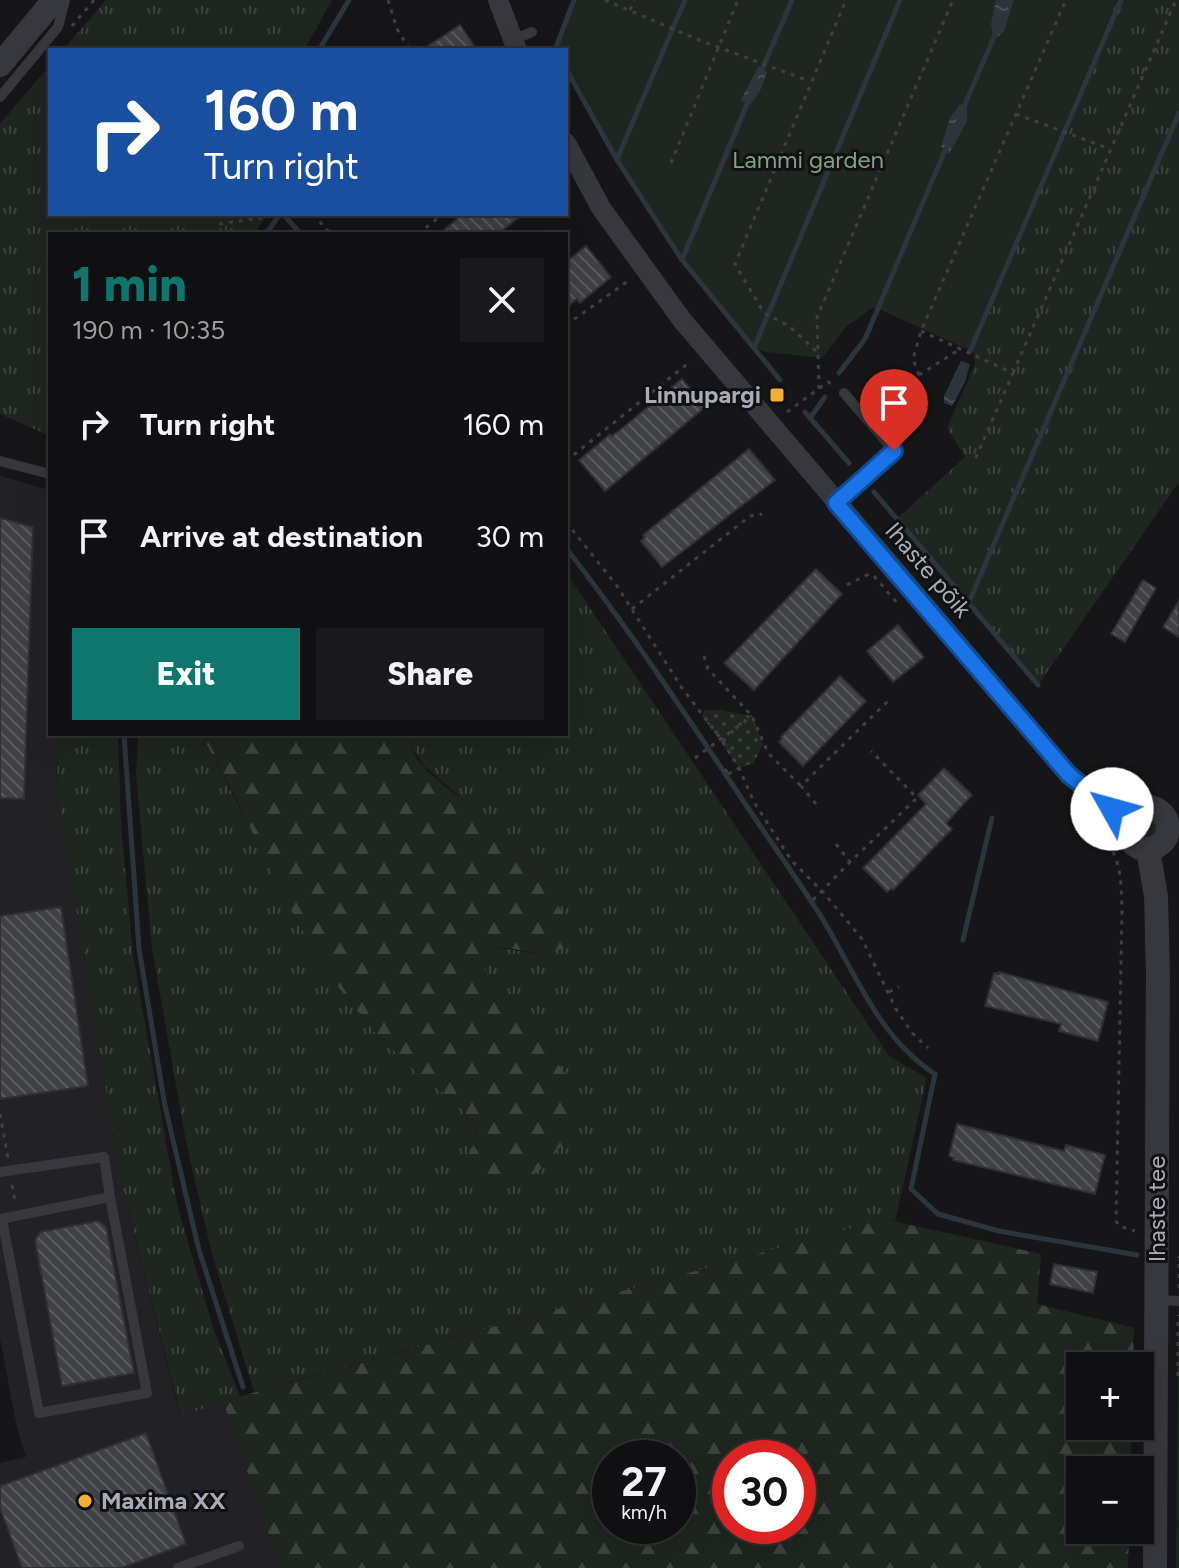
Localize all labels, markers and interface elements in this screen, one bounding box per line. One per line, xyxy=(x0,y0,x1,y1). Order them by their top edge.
text: 160 m xyxy=(204,77,359,144)
icon: right xyxy=(72,80,176,184)
text: Turn right xyxy=(204,145,359,188)
park label: Lammi garden xyxy=(732,145,884,174)
text: 1 min xyxy=(72,255,187,313)
button: close xyxy=(460,258,544,342)
text: 190 m · 10:35 xyxy=(72,314,225,346)
pin xyxy=(860,369,928,451)
place label: Linnupargi xyxy=(644,380,761,409)
icon: arrive xyxy=(872,381,916,425)
marker: Linnupargi xyxy=(768,386,786,404)
icon: right xyxy=(72,402,116,446)
text: Turn right xyxy=(140,406,275,443)
text: 160 m xyxy=(462,406,544,443)
icon: arrive xyxy=(72,514,116,558)
street label: Ihaste põik xyxy=(879,516,978,623)
text: Arrive at destination xyxy=(140,518,423,555)
text: 30 m xyxy=(476,518,544,555)
button: Exit xyxy=(72,628,300,720)
button: Share xyxy=(316,628,544,720)
position arrow xyxy=(1070,767,1154,851)
street label: Ihaste tee xyxy=(1142,1156,1171,1262)
map controls xyxy=(1066,1352,1154,1544)
button: + xyxy=(1066,1352,1154,1440)
speed limit sign: 30 xyxy=(712,1440,816,1544)
button: − xyxy=(1066,1456,1154,1544)
text: 27 xyxy=(621,1458,667,1506)
place label: Maxima XX xyxy=(101,1486,226,1515)
marker: Maxima XX xyxy=(76,1492,94,1510)
text: km/h xyxy=(621,1500,667,1524)

